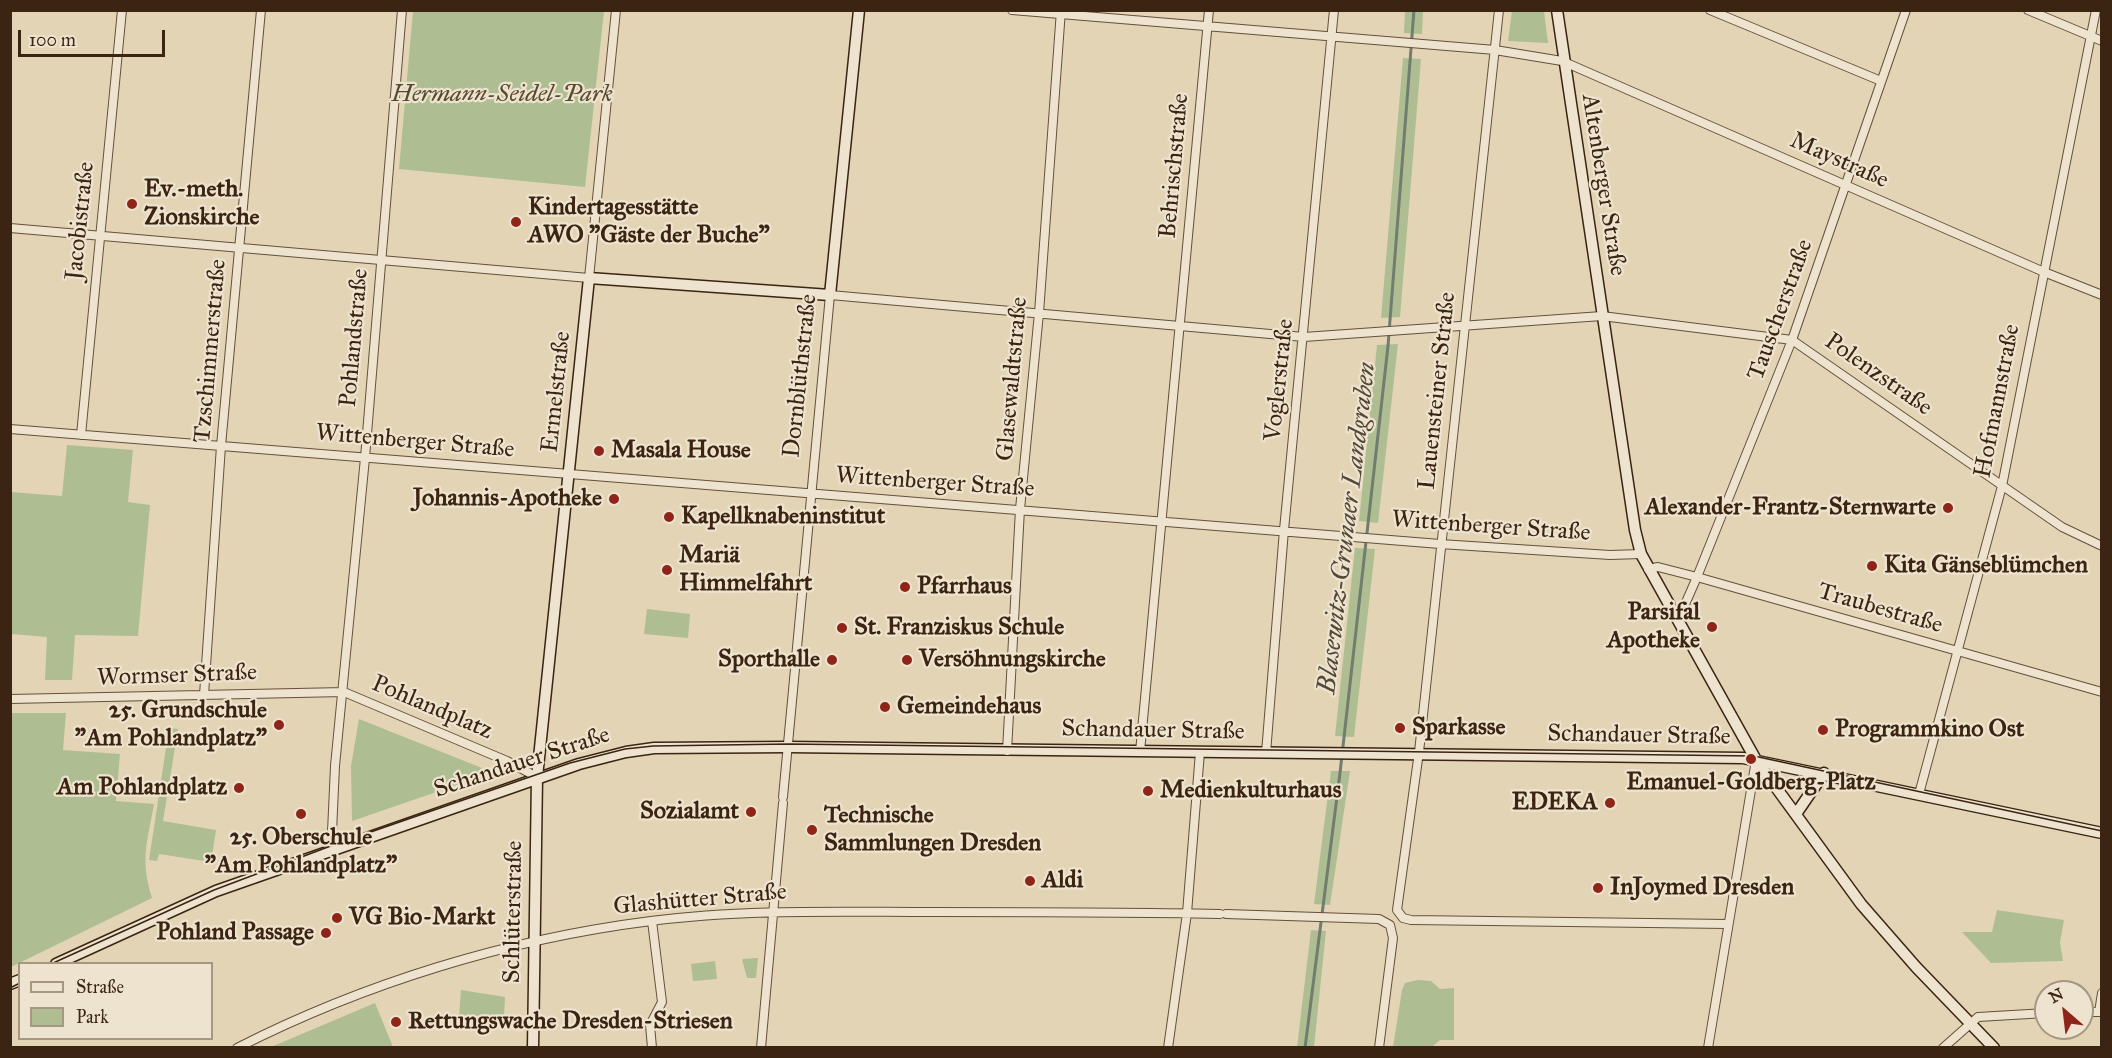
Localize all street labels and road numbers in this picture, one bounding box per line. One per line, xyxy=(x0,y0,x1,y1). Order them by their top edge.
street label: Behrischstraße xyxy=(1154,92,1196,240)
street label: Altenberger Straße xyxy=(1574,92,1632,278)
street label: Maystraße xyxy=(1785,127,1893,195)
street label: Jacobistraße xyxy=(60,160,102,282)
street label: Tauscherstraße xyxy=(1742,236,1820,384)
street label: Tzschimmerstraße xyxy=(189,258,233,444)
street label: Pohlandstraße xyxy=(335,267,375,409)
street label: Lauensteiner Straße xyxy=(1413,291,1463,491)
street label: Dornblüthstraße xyxy=(778,293,824,459)
street label: Glasewaldtstraße xyxy=(991,296,1035,462)
street label: Voglerstraße xyxy=(1259,317,1301,443)
street label: Hofmannstraße xyxy=(1969,322,2027,480)
street label: Polenzstraße xyxy=(1819,327,1937,423)
street label: Ermelstraße xyxy=(536,330,578,454)
street label: Wittenberger Straße xyxy=(315,419,515,465)
street label: Wittenberger Straße xyxy=(835,462,1035,504)
street label: Wittenberger Straße xyxy=(1391,506,1591,548)
street label: Traubestraße xyxy=(1814,577,1946,641)
street label: Wormser Straße xyxy=(97,659,257,693)
street label: Pohlandplatz xyxy=(367,670,497,746)
street label: Schandauer Straße xyxy=(1061,715,1245,747)
street label: Schandauer Straße xyxy=(1547,720,1731,752)
street label: Schandauer Straße xyxy=(430,721,614,805)
street label: Schlüterstraße xyxy=(498,840,530,984)
street label: Glashütter Straße xyxy=(612,878,788,922)

